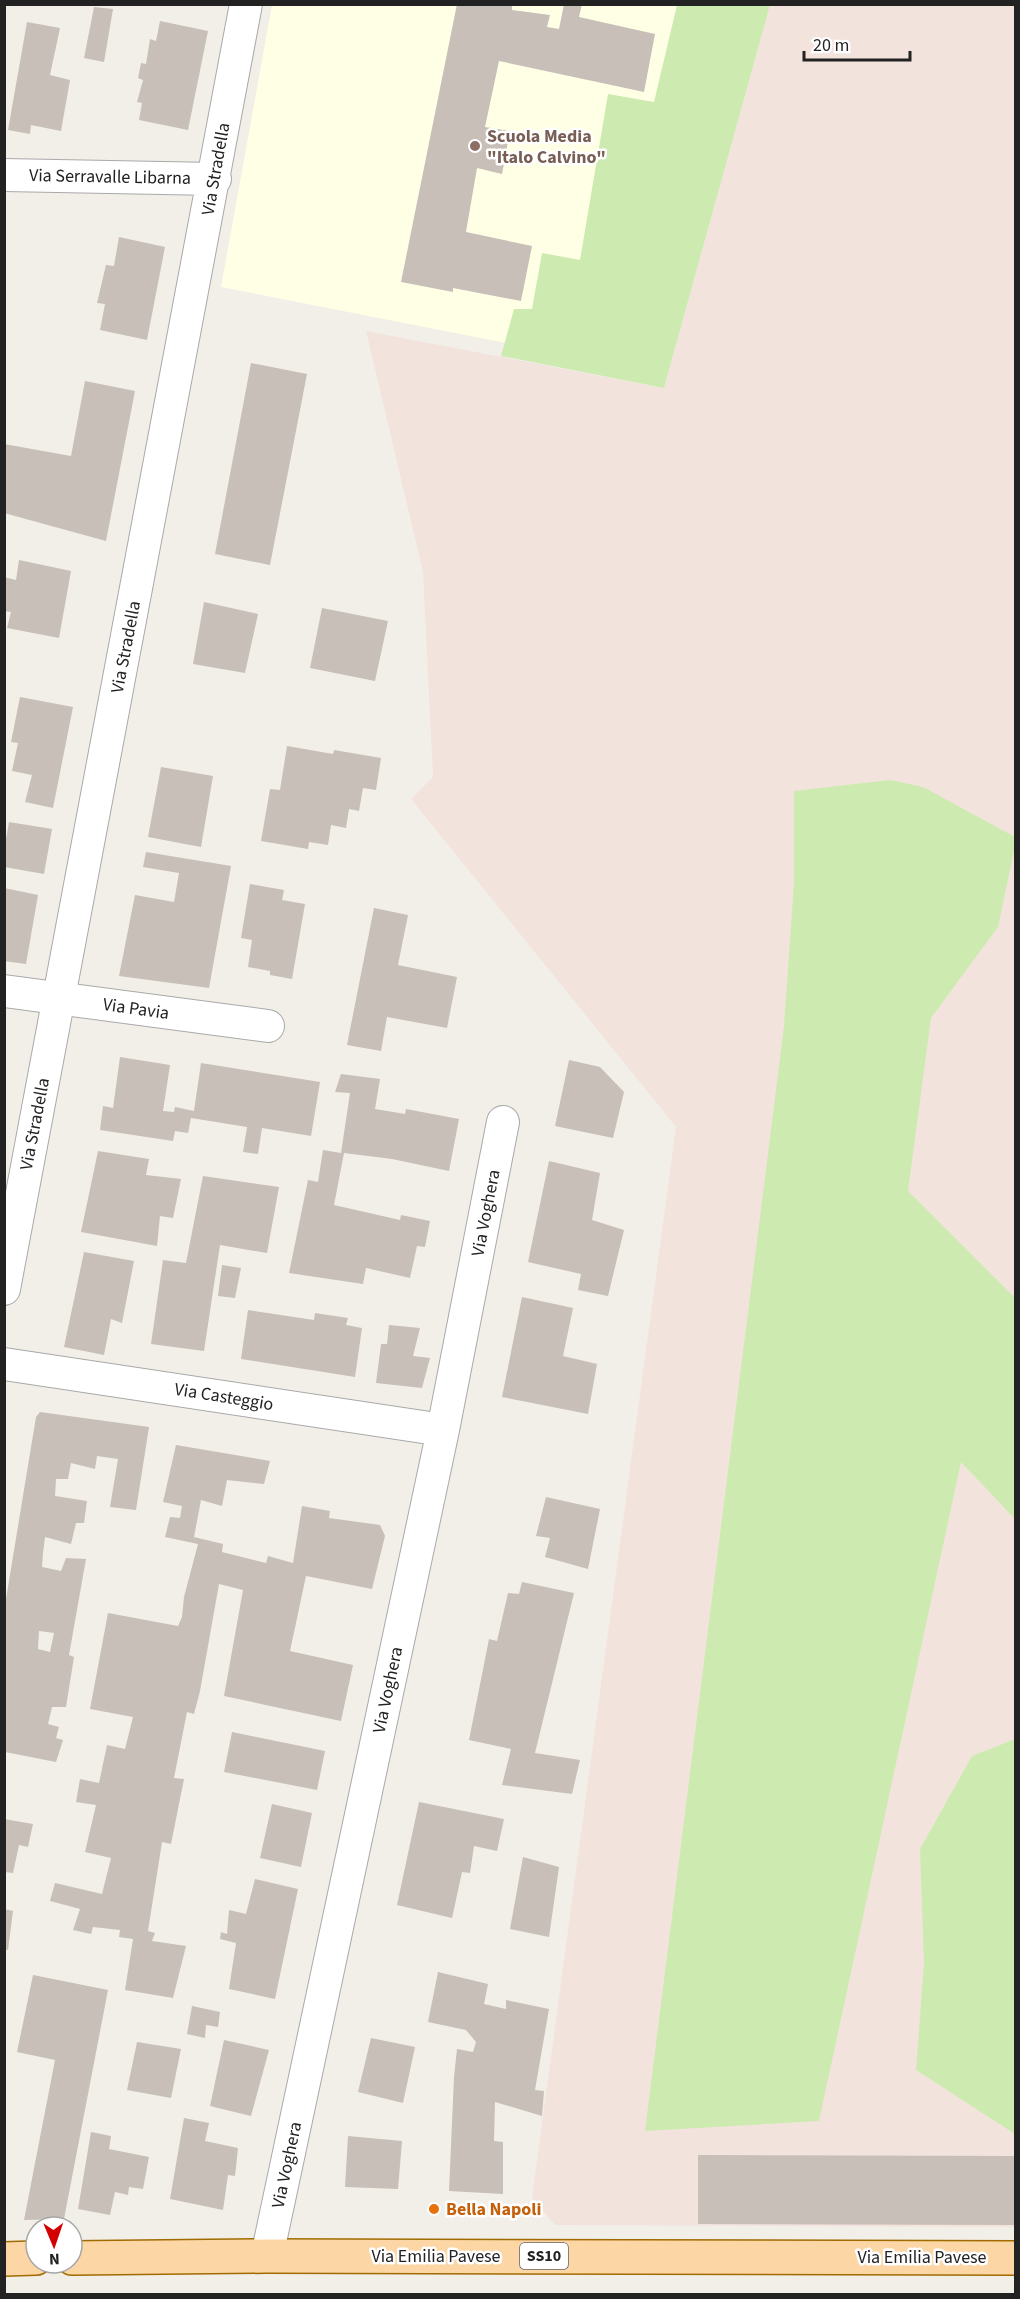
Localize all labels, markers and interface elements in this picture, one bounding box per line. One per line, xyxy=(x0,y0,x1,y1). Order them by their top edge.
scale bar xyxy=(804,24,910,62)
text: 20 m xyxy=(813,33,849,58)
street label: Via Stradella xyxy=(196,121,236,217)
place label: Scuola Media "Italo Calvino" xyxy=(487,124,606,170)
marker: Scuola Media "Italo Calvino" xyxy=(468,139,482,153)
street label: Via Serravalle Libarna xyxy=(29,163,191,191)
street label: Via Stradella xyxy=(105,599,147,695)
street label: Via Pavia xyxy=(101,992,171,1026)
street label: Via Stradella xyxy=(14,1076,56,1172)
street label: Via Voghera xyxy=(465,1168,507,1258)
street label: Via Casteggio xyxy=(173,1377,275,1417)
street label: Via Voghera xyxy=(367,1644,409,1736)
street label: Via Voghera xyxy=(266,2119,308,2211)
place label: Bella Napoli xyxy=(446,2197,541,2222)
marker: Bella Napoli xyxy=(427,2202,441,2216)
north arrow xyxy=(24,2215,84,2275)
road number: SS10 xyxy=(520,2243,568,2269)
street label: Via Emilia Pavese xyxy=(371,2244,501,2269)
street label: Via Emilia Pavese xyxy=(857,2245,987,2270)
text: N xyxy=(49,2248,60,2270)

